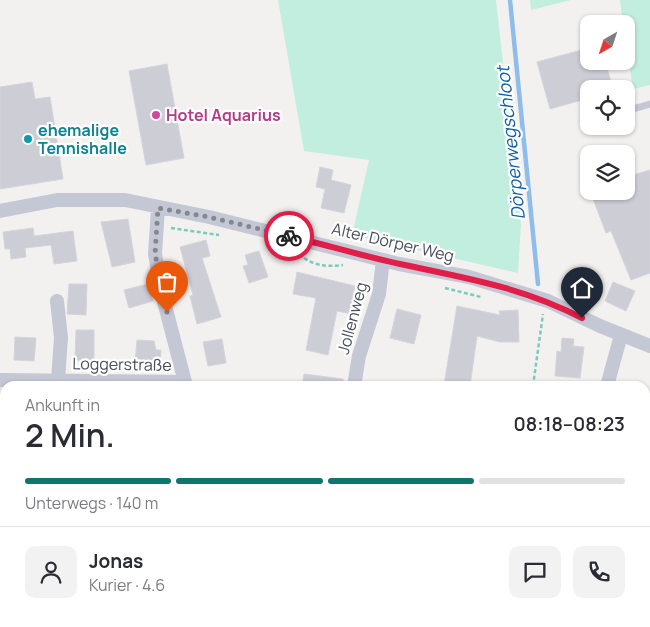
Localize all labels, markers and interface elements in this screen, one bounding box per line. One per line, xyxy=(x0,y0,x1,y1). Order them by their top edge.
north arrow xyxy=(580,15,635,70)
map controls xyxy=(580,15,635,200)
water label: Dörperwegschloot xyxy=(490,63,530,221)
button: locate xyxy=(580,80,635,135)
place label: Hotel Aquarius xyxy=(166,104,281,126)
marker: Hotel Aquarius xyxy=(150,109,162,121)
place label: ehemalige Tennishalle xyxy=(38,119,127,159)
marker: ehemalige Tennishalle xyxy=(22,133,34,145)
button: layers xyxy=(580,145,635,200)
courier xyxy=(264,211,314,261)
street label: Alter Dörper Weg xyxy=(330,217,456,267)
icon: bike xyxy=(275,222,303,250)
pin xyxy=(146,261,188,312)
pin xyxy=(561,267,603,318)
icon: bag xyxy=(153,268,181,296)
icon: home xyxy=(568,274,596,302)
street label: Jollenweg xyxy=(332,280,372,356)
street label: Loggerstraße xyxy=(72,352,172,376)
text: Ankunft in xyxy=(25,394,100,416)
text: 08:18–08:23 xyxy=(514,411,625,437)
text: 2 Min. xyxy=(25,413,115,457)
text: Unterwegs · 140 m xyxy=(25,492,158,514)
button: person xyxy=(25,546,77,598)
button: chat xyxy=(509,546,561,598)
button: phone xyxy=(573,546,625,598)
text: Jonas xyxy=(89,548,143,574)
text: Kurier · 4.6 xyxy=(89,574,165,596)

